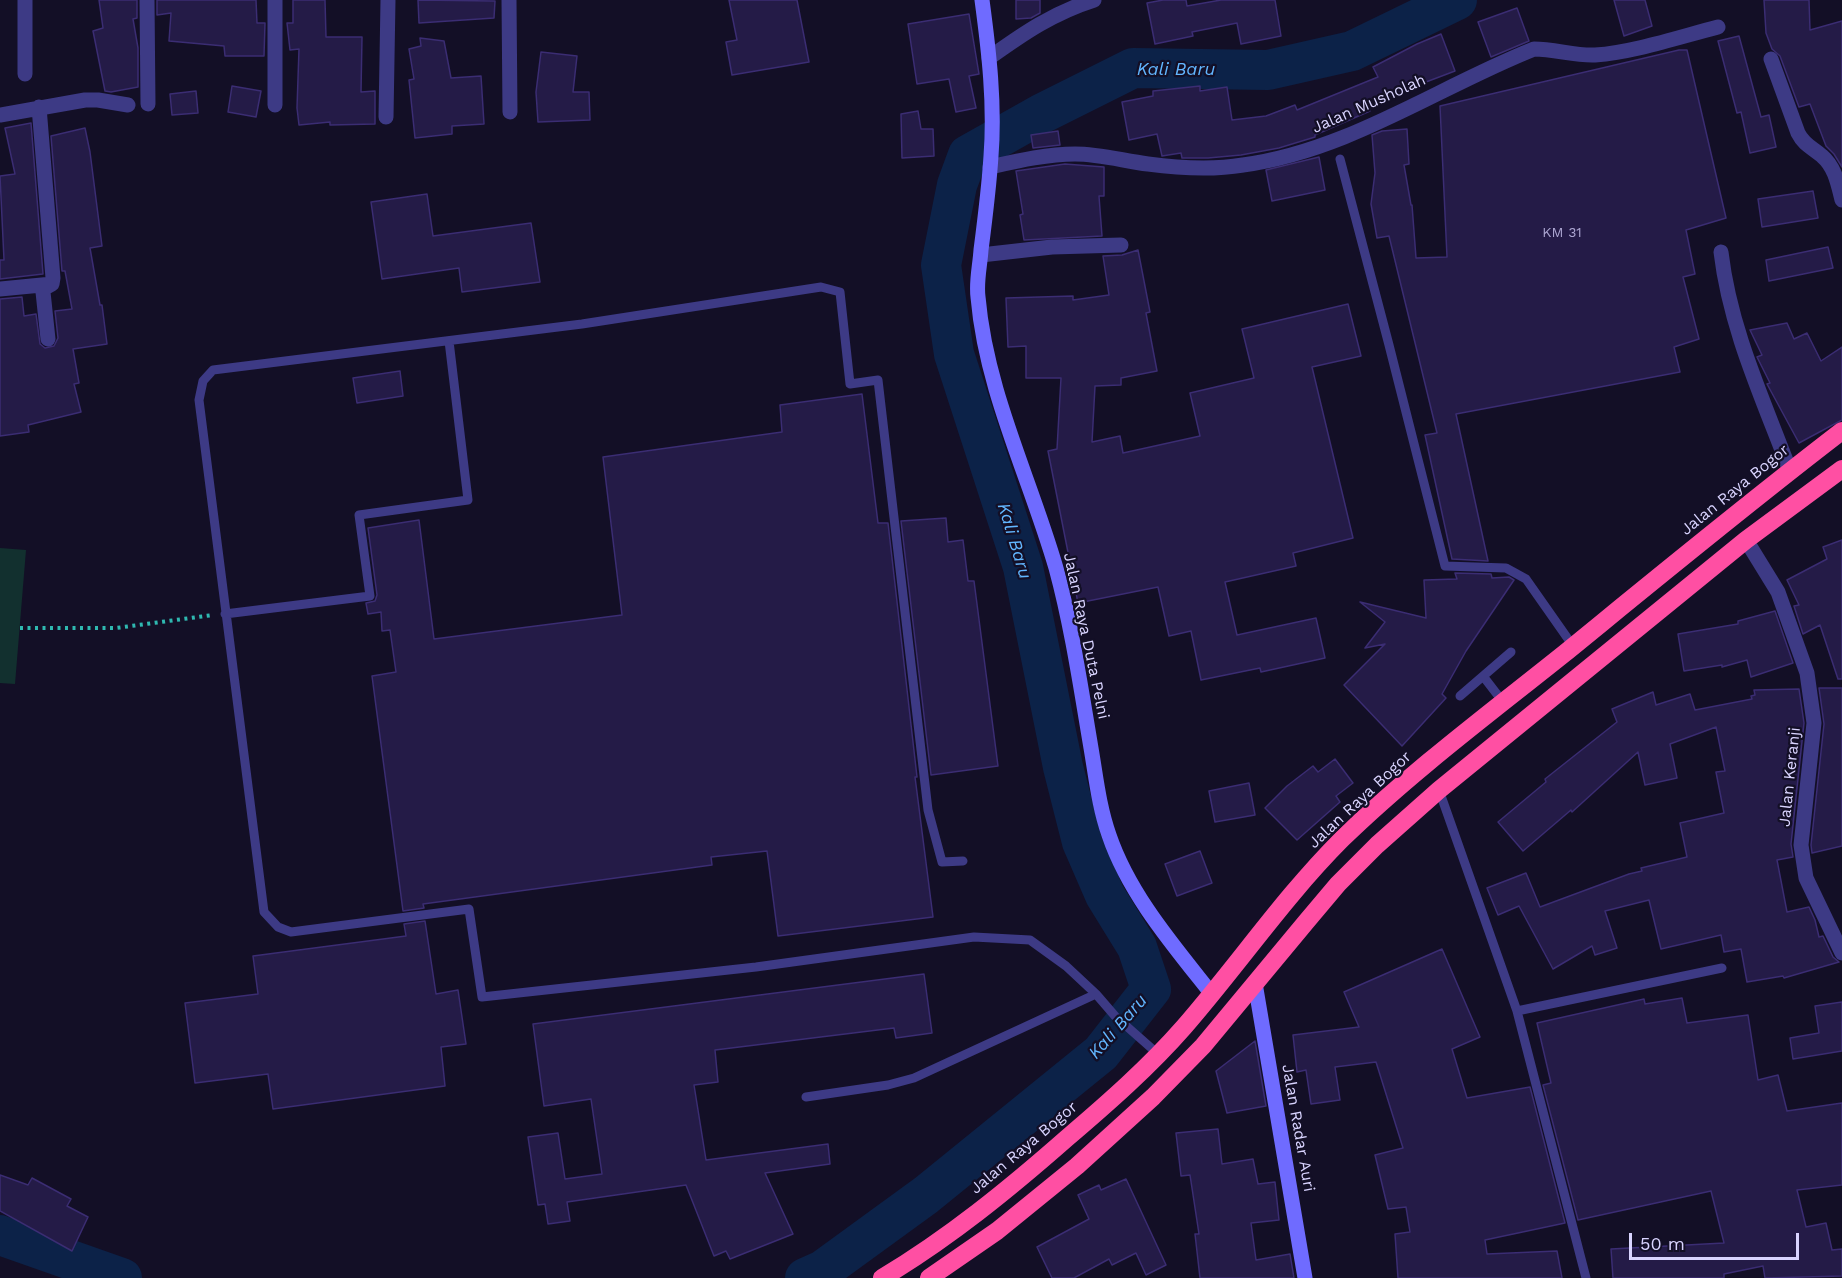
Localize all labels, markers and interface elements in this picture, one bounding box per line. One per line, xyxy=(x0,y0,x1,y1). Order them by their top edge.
water label: Kali Baru xyxy=(1137,59,1215,81)
street label: Jalan Musholah xyxy=(1309,70,1429,138)
house number: KM 31 xyxy=(1542,225,1582,241)
street label: Jalan Raya Bogor xyxy=(1677,440,1793,540)
water label: Kali Baru xyxy=(992,500,1036,582)
street label: Jalan Raya Duta Pelni xyxy=(1059,551,1113,721)
street label: Jalan Keranji xyxy=(1775,726,1805,828)
street label: Jalan Raya Bogor xyxy=(1305,747,1415,853)
water label: Kali Baru xyxy=(1084,990,1152,1064)
street label: Jalan Radar Auri xyxy=(1277,1063,1319,1193)
street label: Jalan Raya Bogor xyxy=(967,1098,1081,1198)
scale bar xyxy=(1632,1221,1802,1259)
text: 50 m xyxy=(1640,1233,1685,1254)

